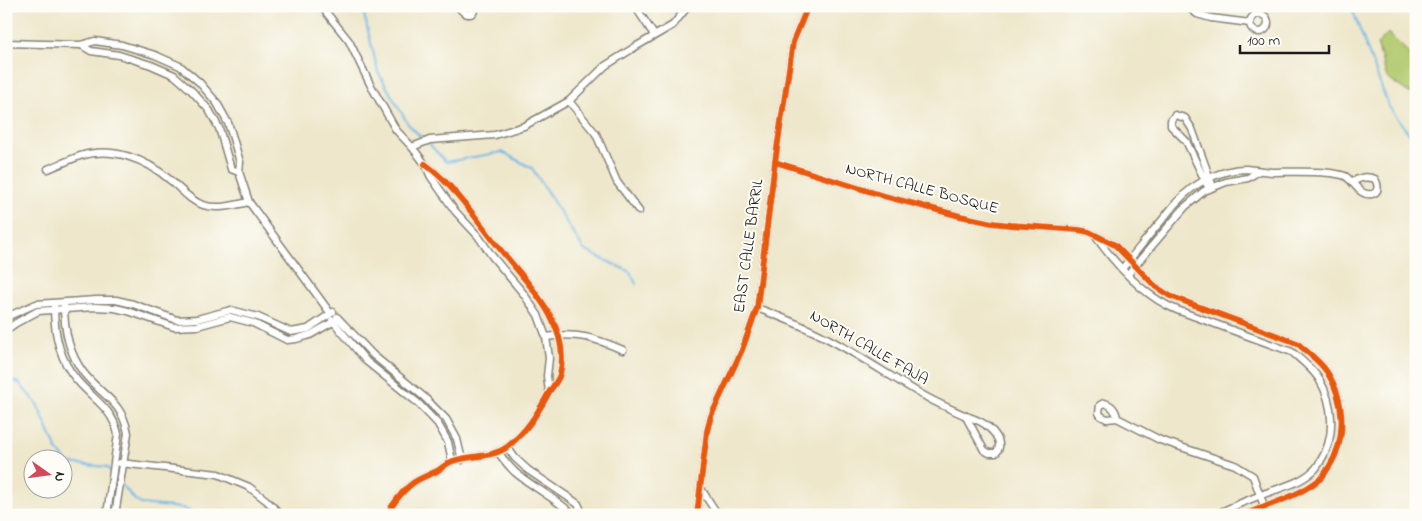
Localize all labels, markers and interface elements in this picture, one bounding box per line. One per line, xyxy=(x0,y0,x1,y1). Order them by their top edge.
scale bar xyxy=(1240,22,1328,54)
text: 100 m xyxy=(1247,30,1280,52)
street label: NORTH CALLE BOSQUE xyxy=(843,157,1001,221)
street label: EAST CALLE BARRIL xyxy=(728,177,770,315)
street label: NORTH CALLE FAJA xyxy=(805,304,933,392)
north arrow xyxy=(22,448,72,498)
text: N xyxy=(48,470,70,484)

